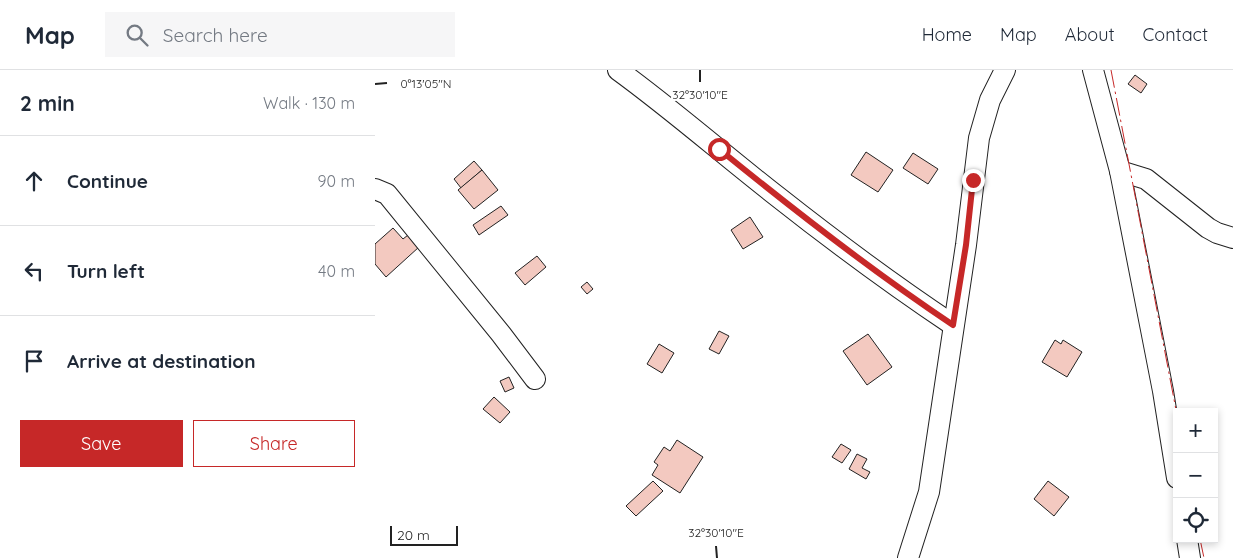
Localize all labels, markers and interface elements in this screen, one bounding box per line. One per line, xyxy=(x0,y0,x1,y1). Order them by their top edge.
search box xyxy=(105,12,455,57)
text: Map xyxy=(25,20,75,50)
icon: search xyxy=(123,21,151,49)
text: Search here xyxy=(163,23,268,47)
text: Home xyxy=(922,23,972,46)
text: Map xyxy=(1000,23,1037,46)
text: About xyxy=(1065,23,1115,46)
text: Contact xyxy=(1143,23,1208,46)
text: 0°13'05"N xyxy=(400,76,452,91)
text: 32°30'10"E xyxy=(672,87,728,102)
text: 2 min xyxy=(20,90,75,116)
text: Walk · 130 m xyxy=(263,93,355,113)
route start xyxy=(708,138,731,161)
icon: ahead xyxy=(20,167,48,195)
text: Continue xyxy=(67,169,148,193)
route end xyxy=(962,169,985,192)
text: 90 m xyxy=(318,171,355,191)
icon: left xyxy=(20,257,48,285)
text: Turn left xyxy=(67,259,145,283)
text: 40 m xyxy=(318,261,355,281)
icon: arrive xyxy=(20,347,48,375)
text: Arrive at destination xyxy=(67,349,256,373)
map controls xyxy=(1173,408,1218,543)
button: + xyxy=(1173,408,1218,453)
button: Save xyxy=(20,420,183,467)
button: Share xyxy=(193,420,355,467)
button: − xyxy=(1173,453,1218,498)
button: locate xyxy=(1173,498,1218,543)
scale bar xyxy=(390,523,457,546)
text: 32°30'10"E xyxy=(688,525,744,540)
text: 20 m xyxy=(397,526,430,544)

